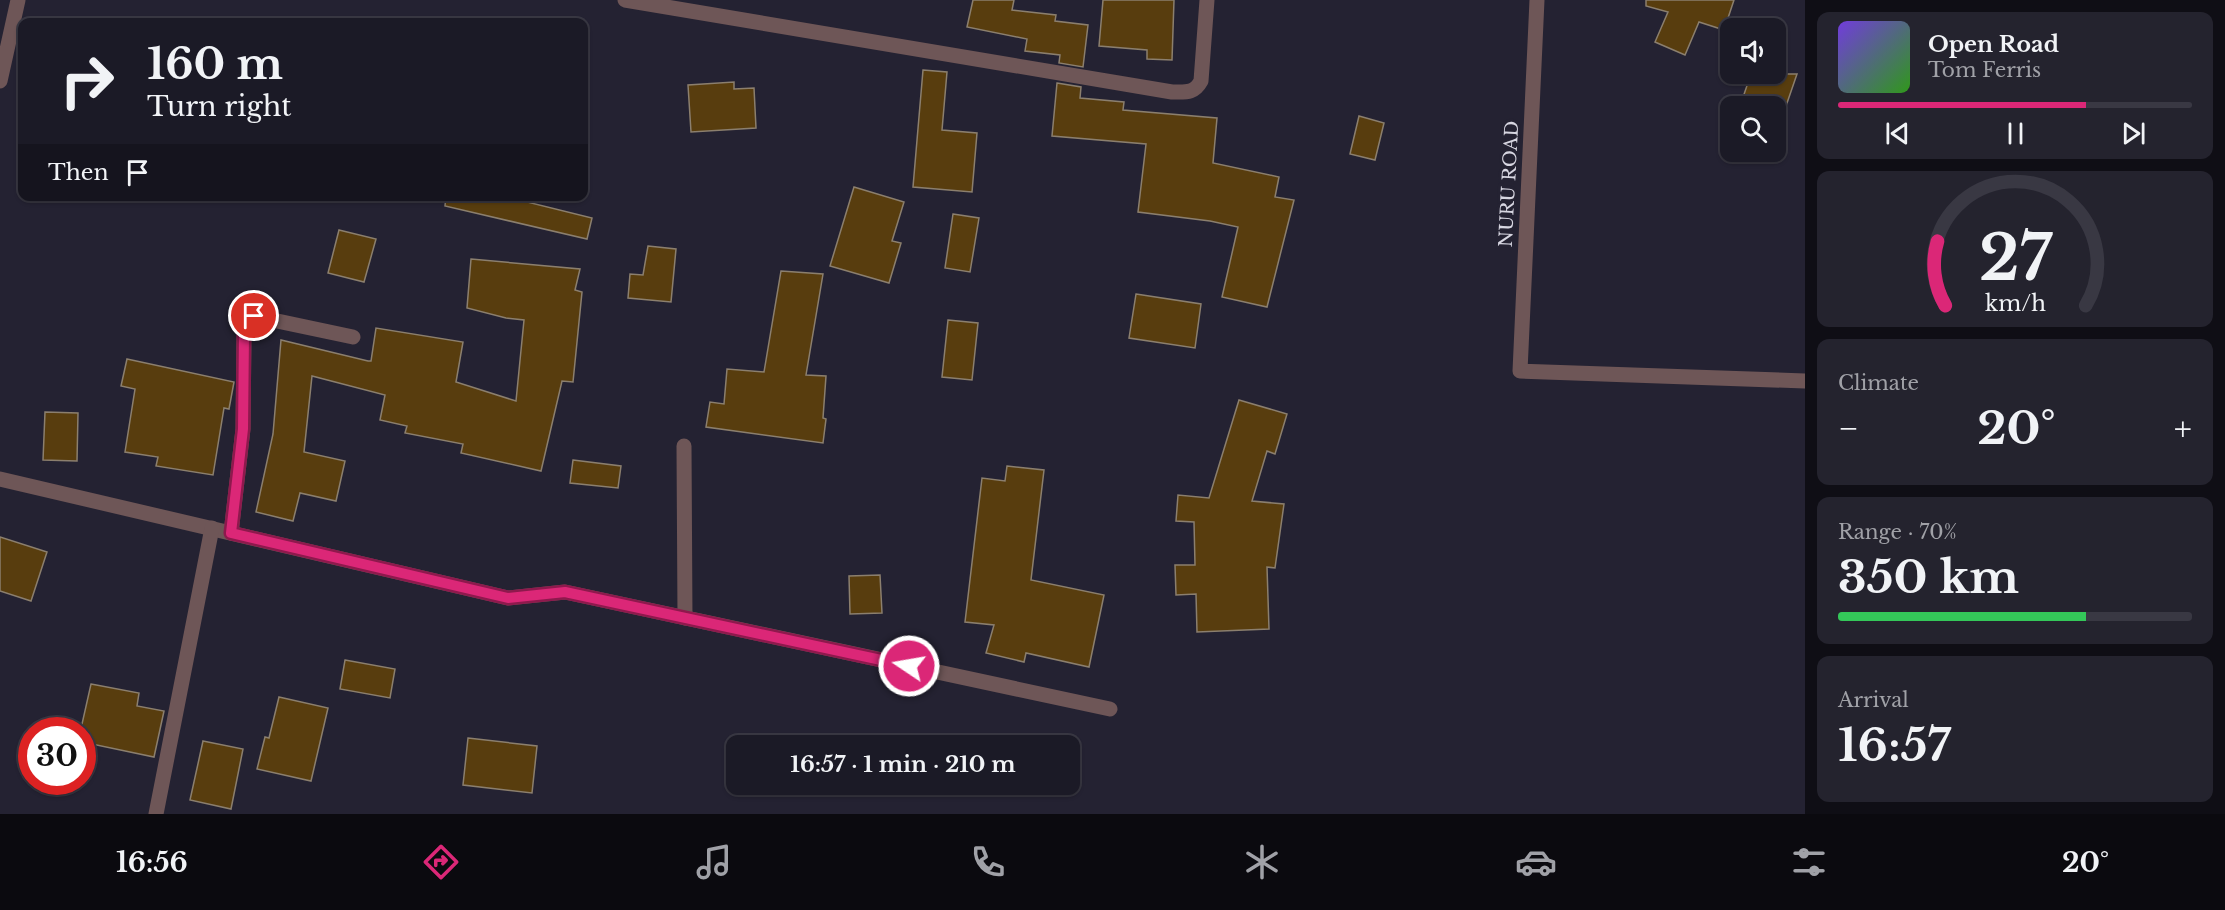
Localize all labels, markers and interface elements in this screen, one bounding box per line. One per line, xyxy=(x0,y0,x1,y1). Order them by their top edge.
map controls xyxy=(1720,18,1786,162)
button: sound xyxy=(1720,18,1786,84)
text: Open Road xyxy=(1928,31,2059,58)
text: 160 m xyxy=(147,38,283,90)
icon: right xyxy=(48,42,126,120)
text: Tom Ferris xyxy=(1928,58,2041,82)
text: Turn right xyxy=(147,90,291,123)
button: search xyxy=(1720,96,1786,162)
icon: previous xyxy=(1881,117,1914,150)
icon: pause xyxy=(1999,117,2032,150)
icon: next xyxy=(2117,117,2150,150)
street label: NURU ROAD xyxy=(1495,120,1523,248)
icon: arrive xyxy=(121,156,154,189)
text: Then xyxy=(48,159,109,186)
text: 27 xyxy=(1979,219,2052,297)
pin xyxy=(228,290,279,341)
text: km/h xyxy=(1985,290,2046,317)
icon: arrive xyxy=(237,299,270,332)
text: Climate xyxy=(1838,371,1919,395)
text: 20° xyxy=(1977,400,2056,456)
text: − xyxy=(1838,408,1859,449)
text: + xyxy=(2174,408,2192,449)
text: Range · 70% xyxy=(1838,520,1957,544)
text: 350 km xyxy=(1838,549,2019,605)
position arrow xyxy=(877,634,941,698)
text: Arrival xyxy=(1838,688,1909,712)
speed limit sign: 30 xyxy=(18,717,96,795)
text: 16:57 xyxy=(1838,717,1951,773)
text: 16:57 · 1 min · 210 m xyxy=(790,751,1016,778)
icon: directions xyxy=(420,841,462,883)
icon: music xyxy=(693,841,735,883)
icon: phone xyxy=(967,841,1009,883)
icon: climate xyxy=(1241,841,1283,883)
icon: car xyxy=(1515,841,1557,883)
icon: filters xyxy=(1788,841,1830,883)
text: 16:56 xyxy=(116,846,188,879)
text: 20° xyxy=(2062,846,2109,879)

